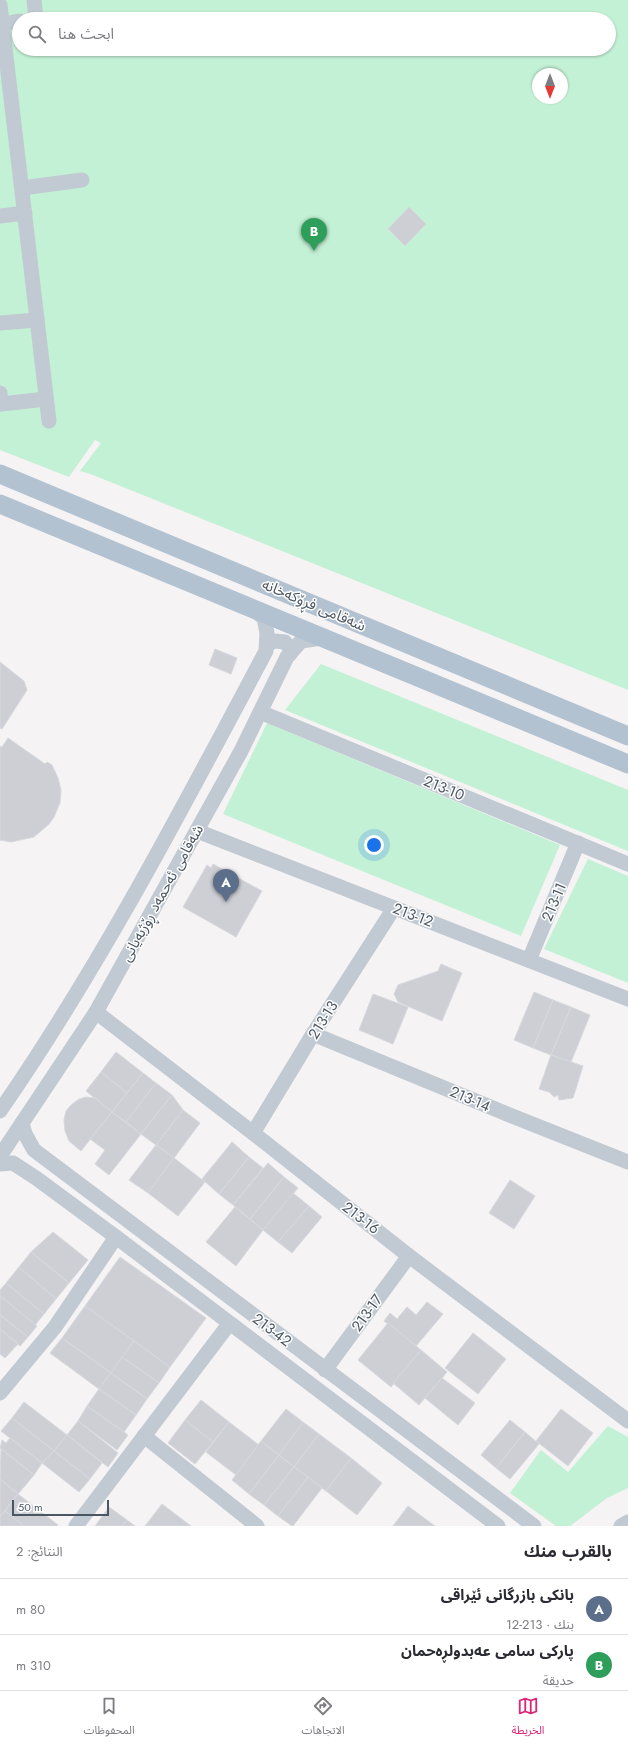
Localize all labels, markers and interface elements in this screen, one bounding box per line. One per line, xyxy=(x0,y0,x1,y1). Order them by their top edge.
search box xyxy=(12,12,616,56)
icon: search xyxy=(26,23,48,45)
text: ابحث هنا xyxy=(58,23,114,45)
north arrow xyxy=(532,68,568,104)
pin: B xyxy=(301,218,327,251)
street label: شەقامی فڕۆکەخانە xyxy=(258,573,370,638)
street label: 213-10 xyxy=(420,770,468,806)
street label: شەقامی ئەحمەد ڕۆژبەیانی xyxy=(115,820,210,966)
your location xyxy=(364,835,384,855)
pin: A xyxy=(213,869,239,902)
street label: 213-11 xyxy=(536,879,572,925)
street label: 213-12 xyxy=(389,897,437,933)
street label: 213-13 xyxy=(303,997,343,1043)
street label: 213-14 xyxy=(446,1081,494,1117)
street label: 213-16 xyxy=(338,1196,384,1240)
street label: 213-17 xyxy=(346,1290,388,1336)
street label: 213-42 xyxy=(248,1308,296,1352)
scale bar xyxy=(12,1498,109,1517)
text: 50 m xyxy=(18,1499,43,1515)
text: بالقرب منك xyxy=(524,1539,612,1563)
text: النتائج: 2 xyxy=(16,1542,63,1561)
text: بانکی بازرگانی ئێراقی xyxy=(441,1584,574,1606)
text: 80 m xyxy=(16,1600,45,1619)
text: A xyxy=(594,1600,604,1619)
text: بنك · 213-12 xyxy=(506,1615,574,1634)
text: پارکی سامی عەبدولڕەحمان xyxy=(401,1640,574,1662)
text: 310 m xyxy=(16,1656,51,1675)
text: B xyxy=(595,1656,603,1675)
text: حديقة xyxy=(543,1671,574,1690)
tab: المحفوظات xyxy=(84,1695,135,1742)
tab: الاتجاهات xyxy=(302,1695,345,1742)
tab: الخريطة xyxy=(512,1695,545,1742)

